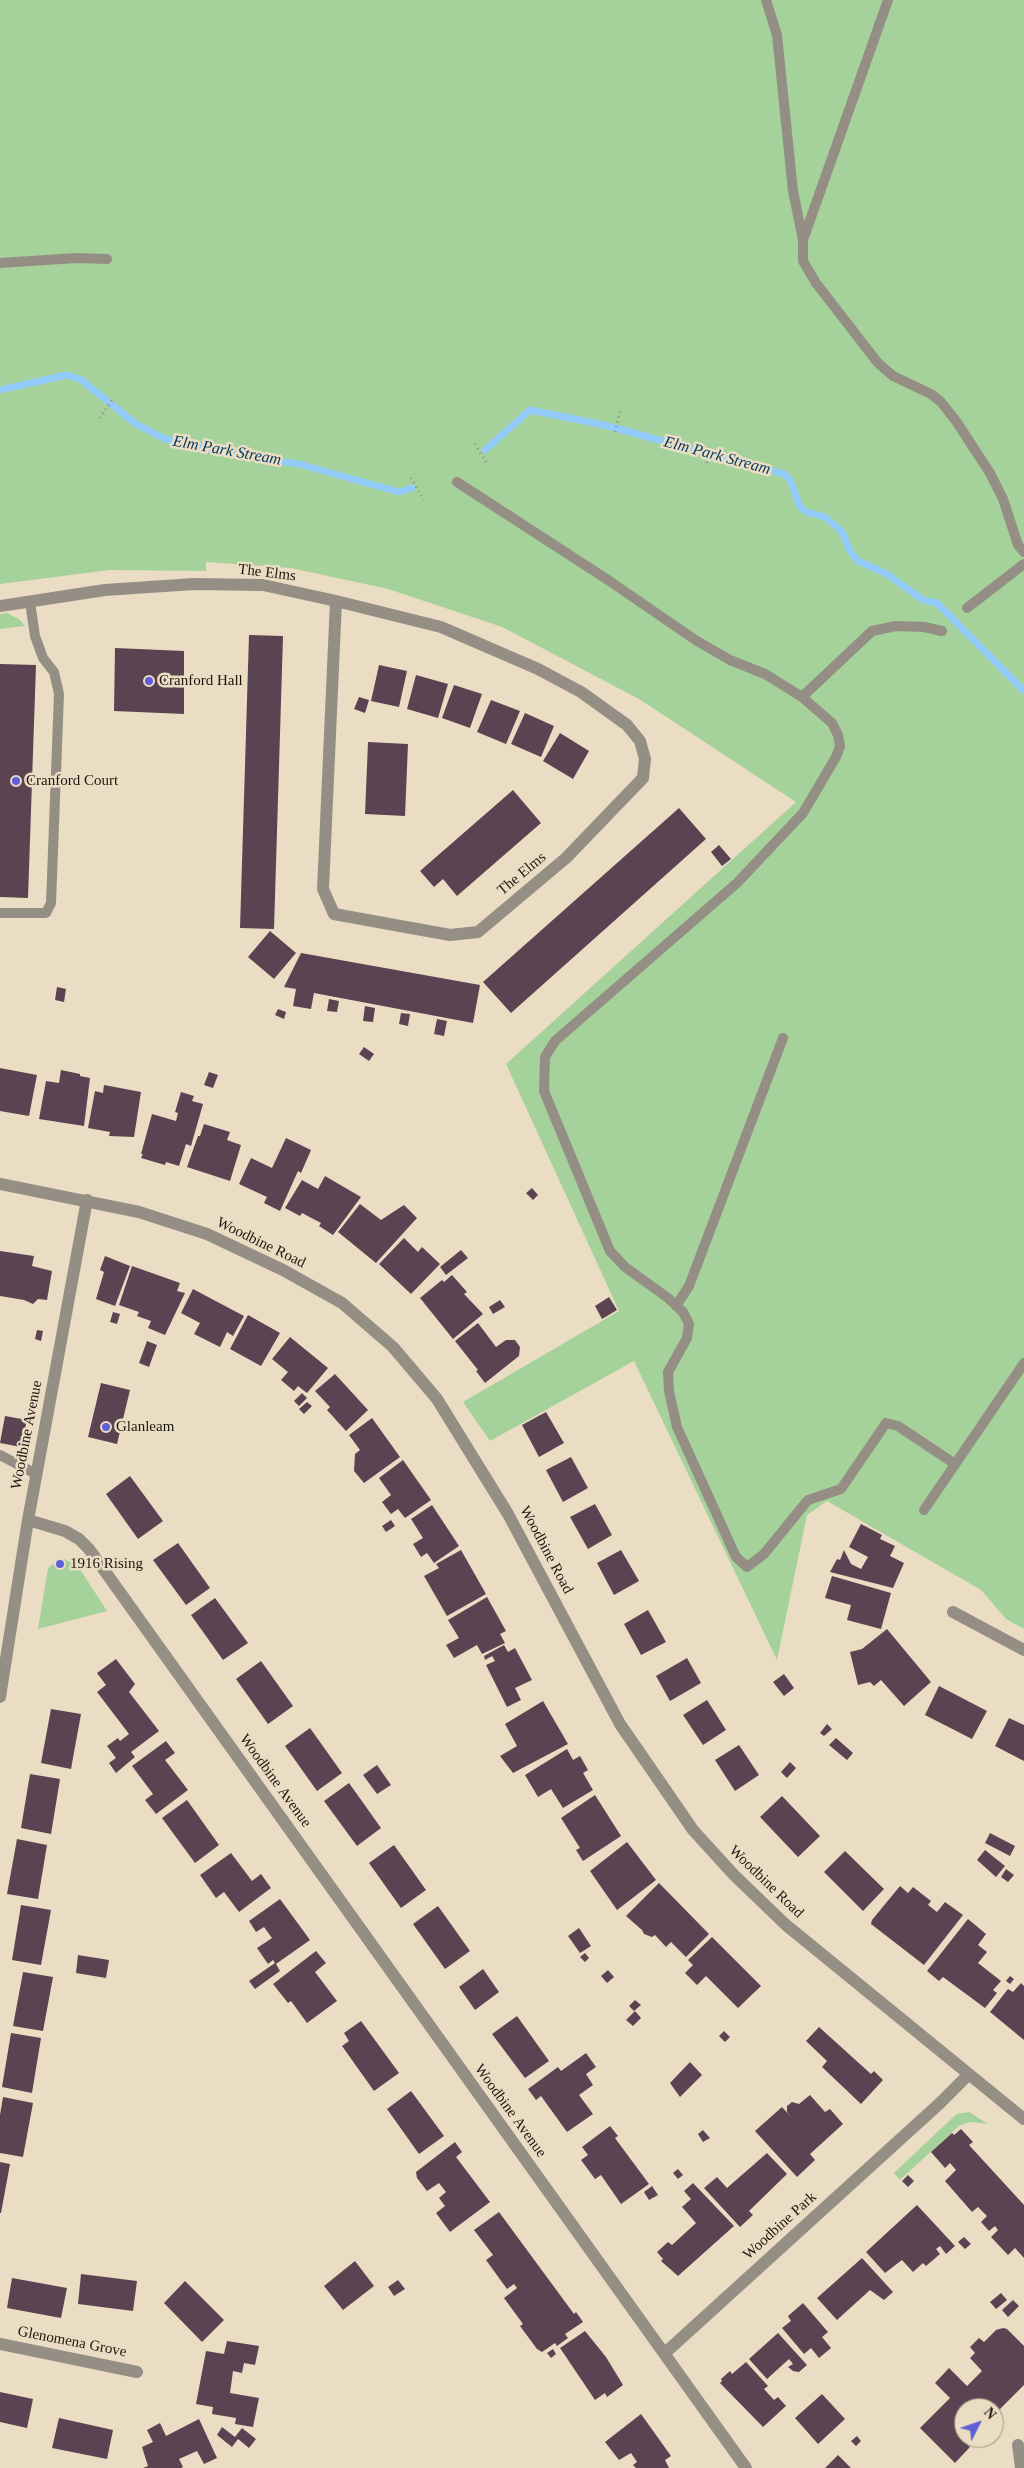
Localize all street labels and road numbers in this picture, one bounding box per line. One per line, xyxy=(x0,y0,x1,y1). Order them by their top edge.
street label: The Elms xyxy=(237,561,297,585)
street label: The Elms xyxy=(494,848,550,900)
street label: Woodbine Road xyxy=(214,1214,308,1272)
street label: Woodbine Avenue xyxy=(8,1379,46,1491)
street label: Woodbine Road xyxy=(515,1503,577,1597)
street label: Woodbine Avenue xyxy=(235,1731,315,1831)
street label: Woodbine Road xyxy=(725,1842,807,1922)
street label: Woodbine Avenue xyxy=(470,2061,550,2161)
street label: Woodbine Park xyxy=(740,2188,820,2264)
street label: Glenomena Grove xyxy=(16,2323,128,2361)

